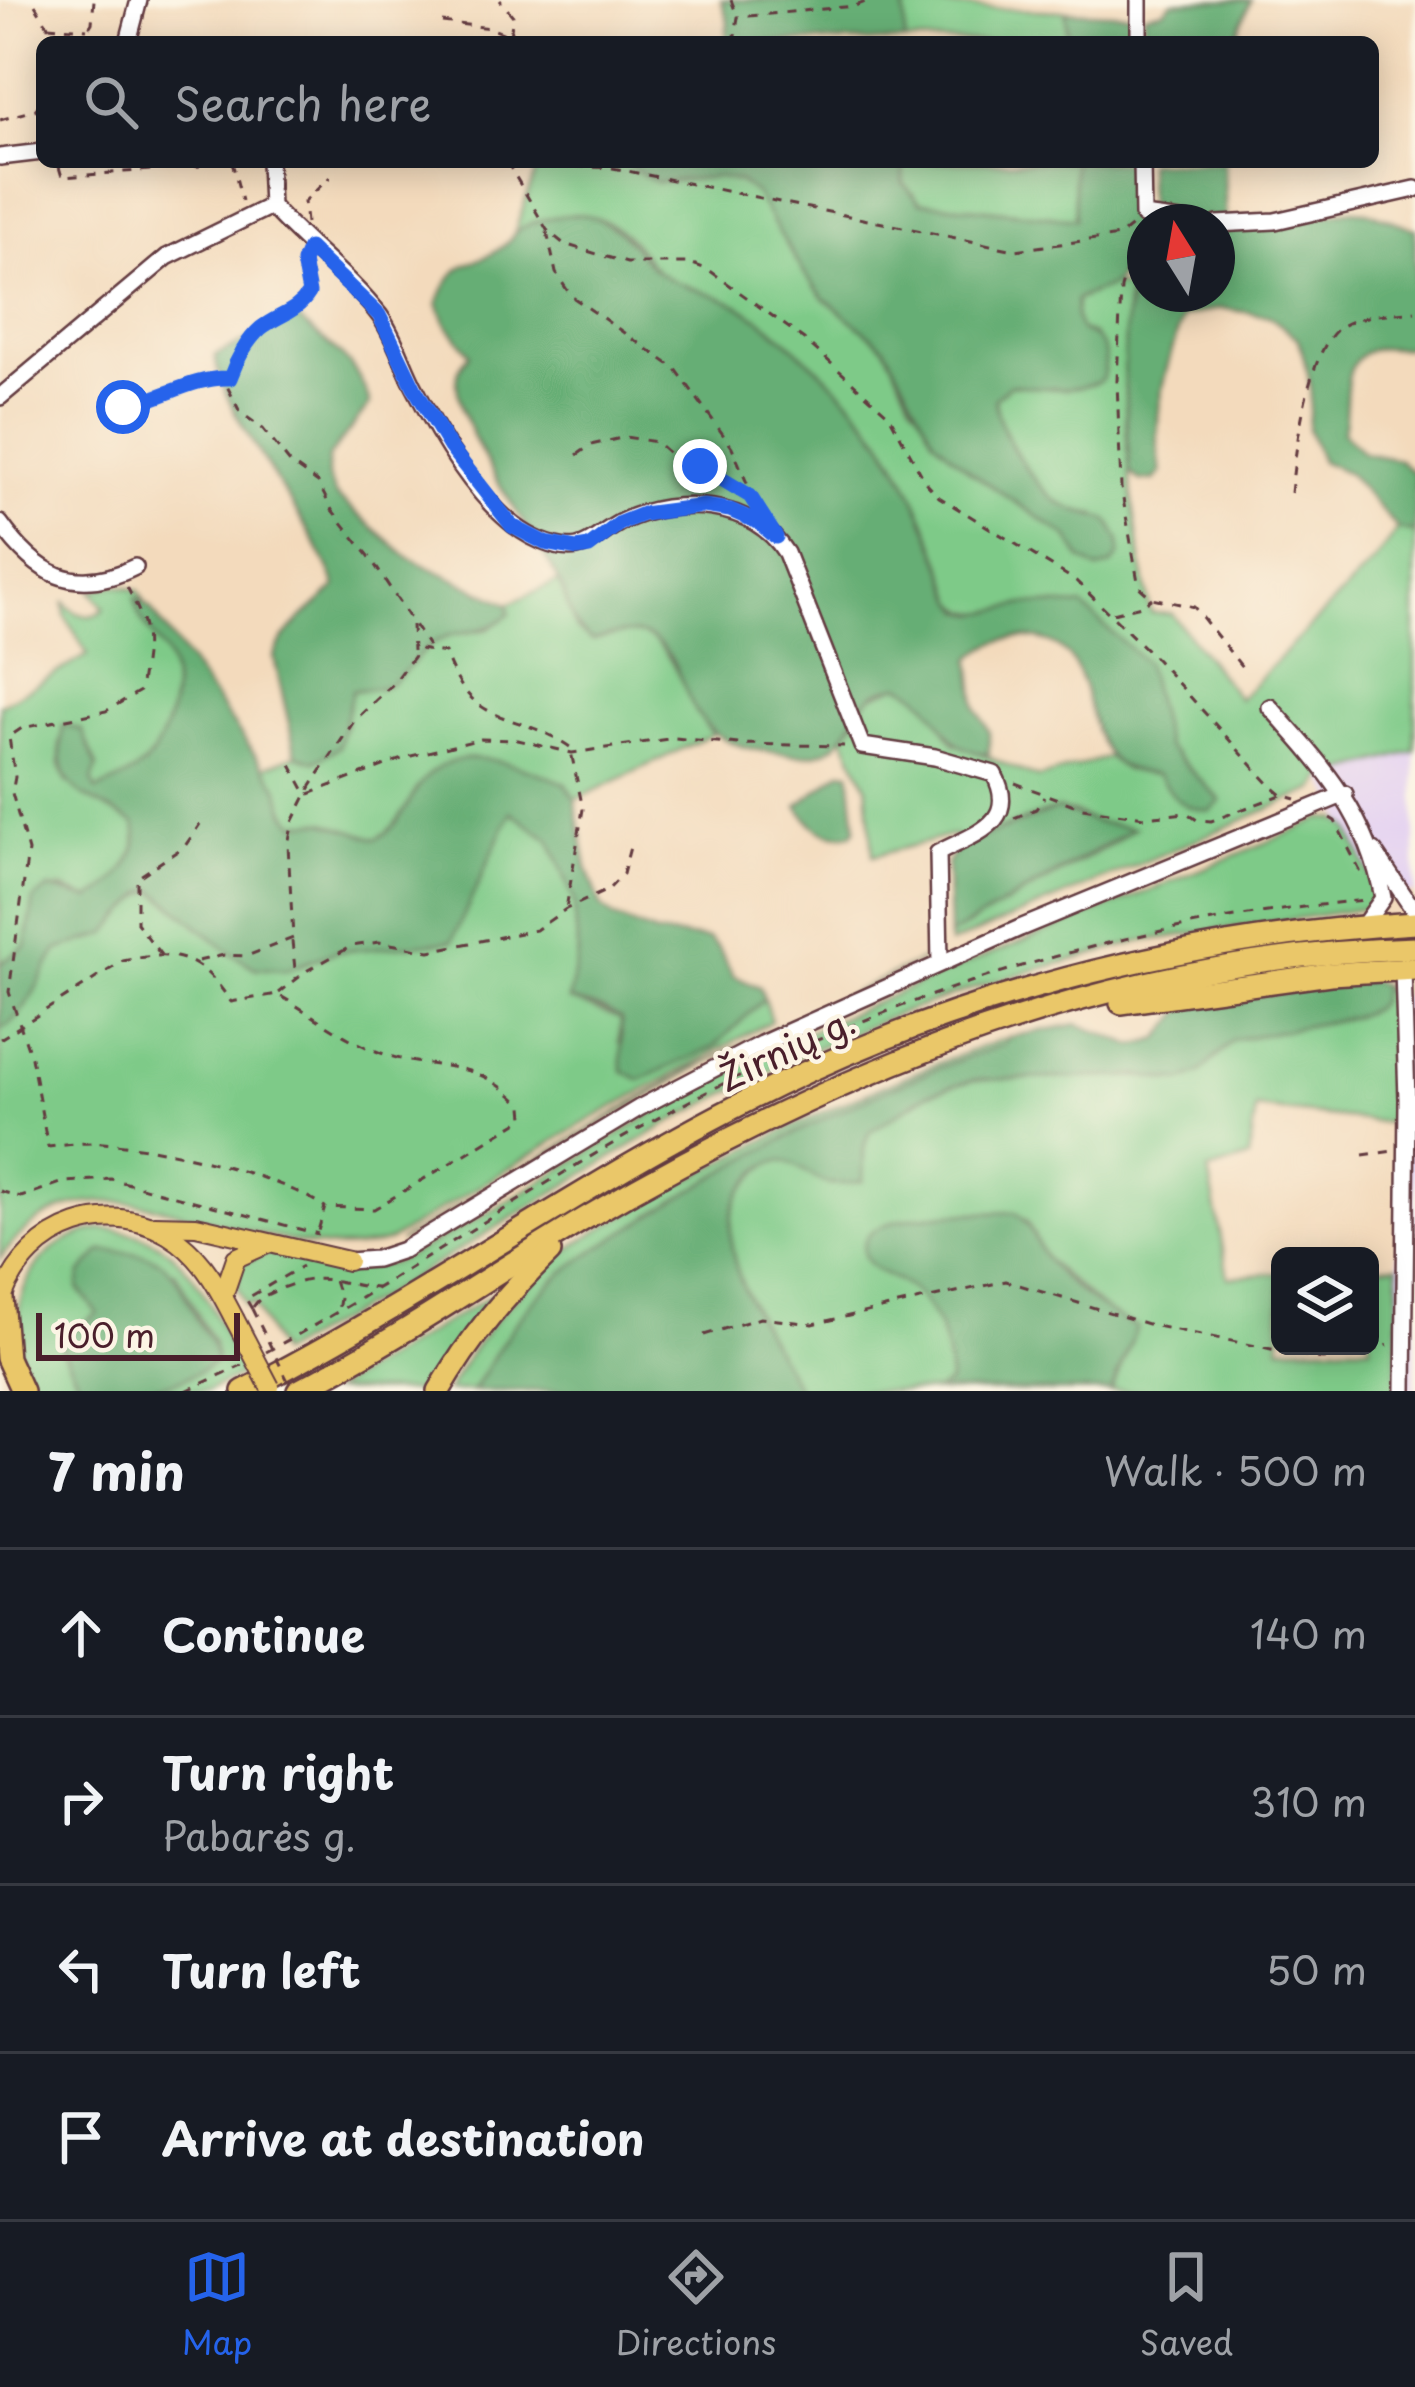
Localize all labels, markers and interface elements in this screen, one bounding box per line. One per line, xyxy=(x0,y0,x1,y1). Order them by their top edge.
search box xyxy=(36,36,1379,168)
text: Search here xyxy=(174,68,431,136)
icon: search xyxy=(78,69,144,135)
north arrow xyxy=(1127,204,1235,312)
route start xyxy=(96,380,150,434)
route end xyxy=(673,439,727,493)
street label: Žirnių g. xyxy=(709,993,863,1103)
map controls xyxy=(1271,1247,1379,1355)
button: layers xyxy=(1271,1247,1379,1355)
scale bar xyxy=(36,1307,240,1360)
text: 100 m xyxy=(54,1309,155,1359)
text: 7 min xyxy=(48,1431,185,1508)
text: Walk · 500 m xyxy=(1104,1440,1367,1499)
text: Continue xyxy=(162,1599,365,1667)
icon: ahead xyxy=(48,1600,114,1666)
text: 140 m xyxy=(1250,1603,1367,1662)
text: Turn right xyxy=(162,1737,394,1805)
icon: right xyxy=(48,1768,114,1834)
text: 310 m xyxy=(1250,1771,1367,1830)
text: Pabarės g. xyxy=(162,1805,356,1864)
text: Turn left xyxy=(162,1935,361,2003)
icon: left xyxy=(48,1936,114,2002)
text: 50 m xyxy=(1266,1939,1367,1998)
text: Arrive at destination xyxy=(162,2103,645,2171)
icon: arrive xyxy=(48,2104,114,2170)
tab: Map xyxy=(182,2244,252,2366)
tab: Directions xyxy=(616,2244,776,2366)
tab: Saved xyxy=(1140,2244,1233,2366)

